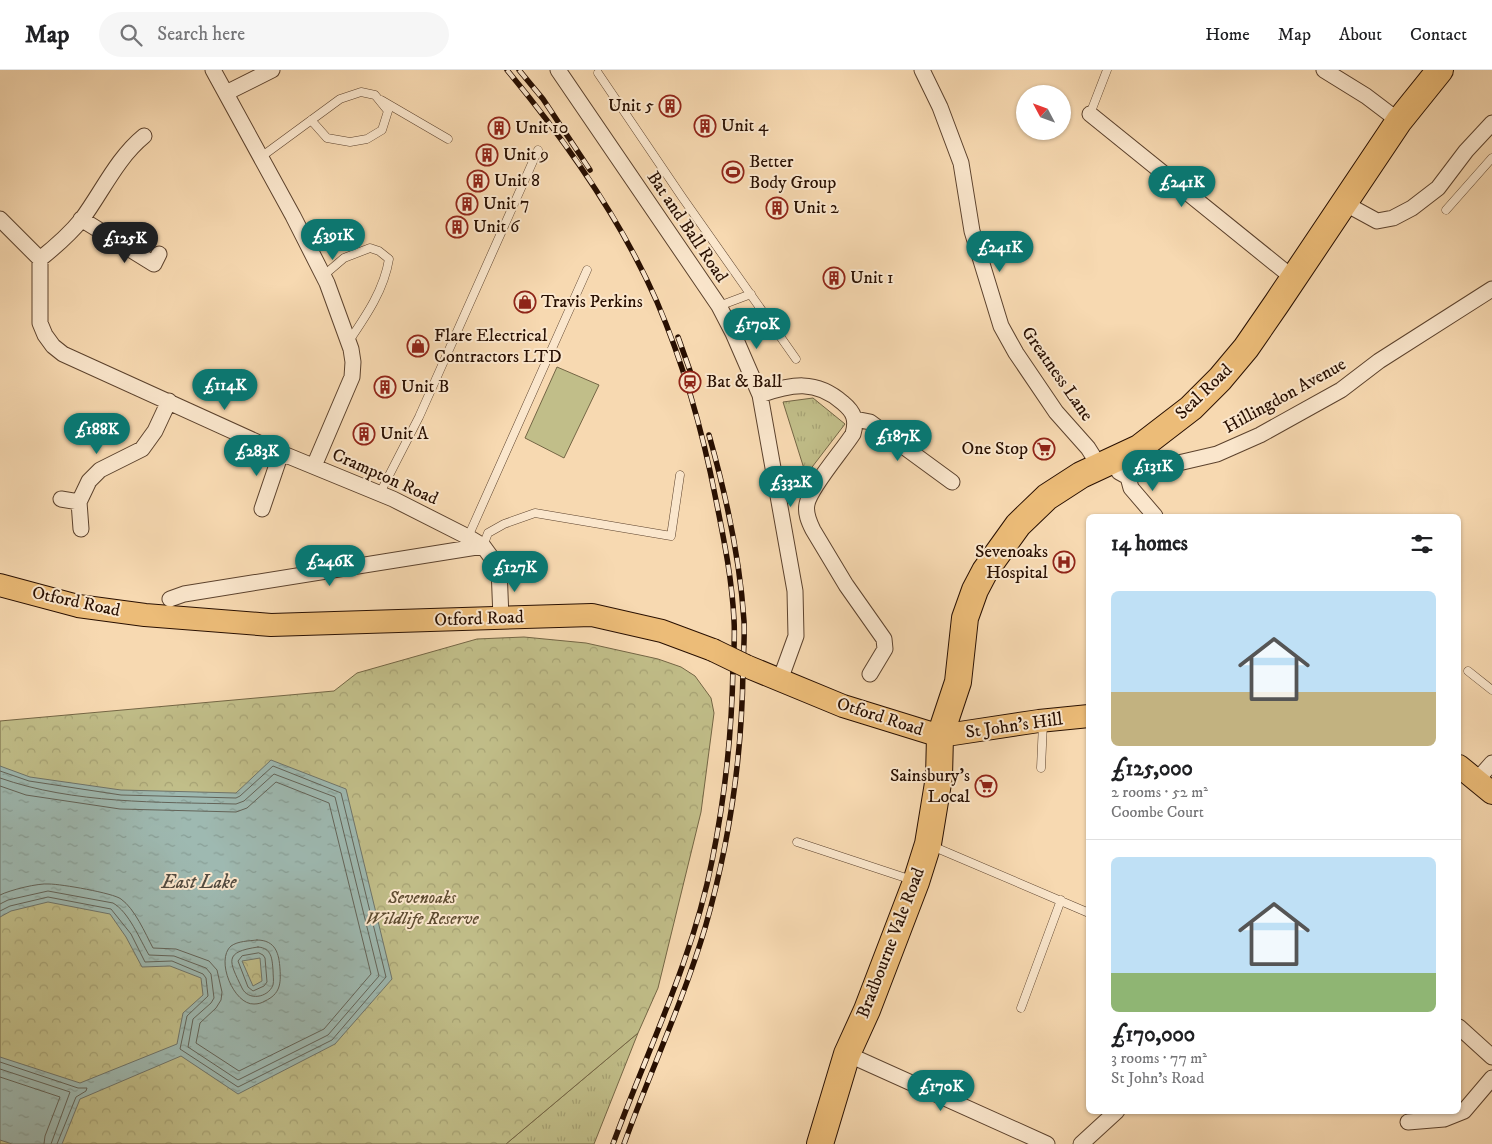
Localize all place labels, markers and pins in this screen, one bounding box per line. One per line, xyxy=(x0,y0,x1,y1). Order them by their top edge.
building icon: Unit 5 xyxy=(658,94,682,118)
place label: Unit 5 xyxy=(608,95,654,117)
building icon: Unit 4 xyxy=(693,114,717,138)
place label: Unit 4 xyxy=(721,115,769,137)
building icon: Unit 10 xyxy=(487,116,511,140)
place label: Unit 10 xyxy=(515,117,568,139)
building icon: Unit 9 xyxy=(475,143,499,167)
place label: Unit 9 xyxy=(503,144,549,166)
place label: Better Body Group xyxy=(749,151,836,194)
sports icon: Better Body Group xyxy=(721,160,745,184)
pin: £241K xyxy=(1147,166,1217,208)
building icon: Unit 8 xyxy=(466,169,490,193)
place label: Unit 8 xyxy=(494,170,540,192)
building icon: Unit 7 xyxy=(455,192,479,216)
place label: Unit 7 xyxy=(483,193,530,215)
building icon: Unit 2 xyxy=(765,196,789,220)
place label: Unit 2 xyxy=(793,197,839,219)
building icon: Unit 6 xyxy=(445,215,469,239)
place label: Unit 6 xyxy=(473,216,520,238)
pin: £391K xyxy=(298,218,368,261)
pin: £125K xyxy=(90,222,160,264)
pin: £241K xyxy=(965,230,1035,273)
building icon: Unit 1 xyxy=(822,266,846,290)
place label: Unit 1 xyxy=(850,267,894,289)
shop icon: Travis Perkins xyxy=(513,290,537,314)
place label: Travis Perkins xyxy=(541,291,643,313)
pin: £170K xyxy=(722,308,792,350)
place label: Flare Electrical Contractors LTD xyxy=(434,325,562,368)
shop icon: Flare Electrical Contractors LTD xyxy=(406,334,430,358)
pin: £114K xyxy=(190,368,260,411)
station icon: Bat & Ball xyxy=(678,370,702,394)
place label: Bat & Ball xyxy=(706,371,783,393)
building icon: Unit B xyxy=(373,375,397,399)
place label: Unit B xyxy=(401,376,450,398)
pin: £188K xyxy=(62,412,132,455)
pin: £187K xyxy=(863,420,933,462)
building icon: Unit A xyxy=(352,422,376,446)
place label: Unit A xyxy=(380,423,429,445)
pin: £283K xyxy=(222,434,292,477)
supermarket icon: One Stop xyxy=(1032,437,1056,461)
place label: One Stop xyxy=(962,438,1028,460)
pin: £131K xyxy=(1118,450,1188,492)
pin: £332K xyxy=(756,466,826,508)
place label: Sevenoaks Hospital xyxy=(975,541,1049,584)
pin: £246K xyxy=(295,544,365,587)
pin: £127K xyxy=(480,550,550,593)
hospital icon: Sevenoaks Hospital xyxy=(1052,550,1076,574)
place label: Sainsbury's Local xyxy=(890,765,971,808)
supermarket icon: Sainsbury's Local xyxy=(974,774,998,798)
pin: £170K xyxy=(906,1070,976,1112)

